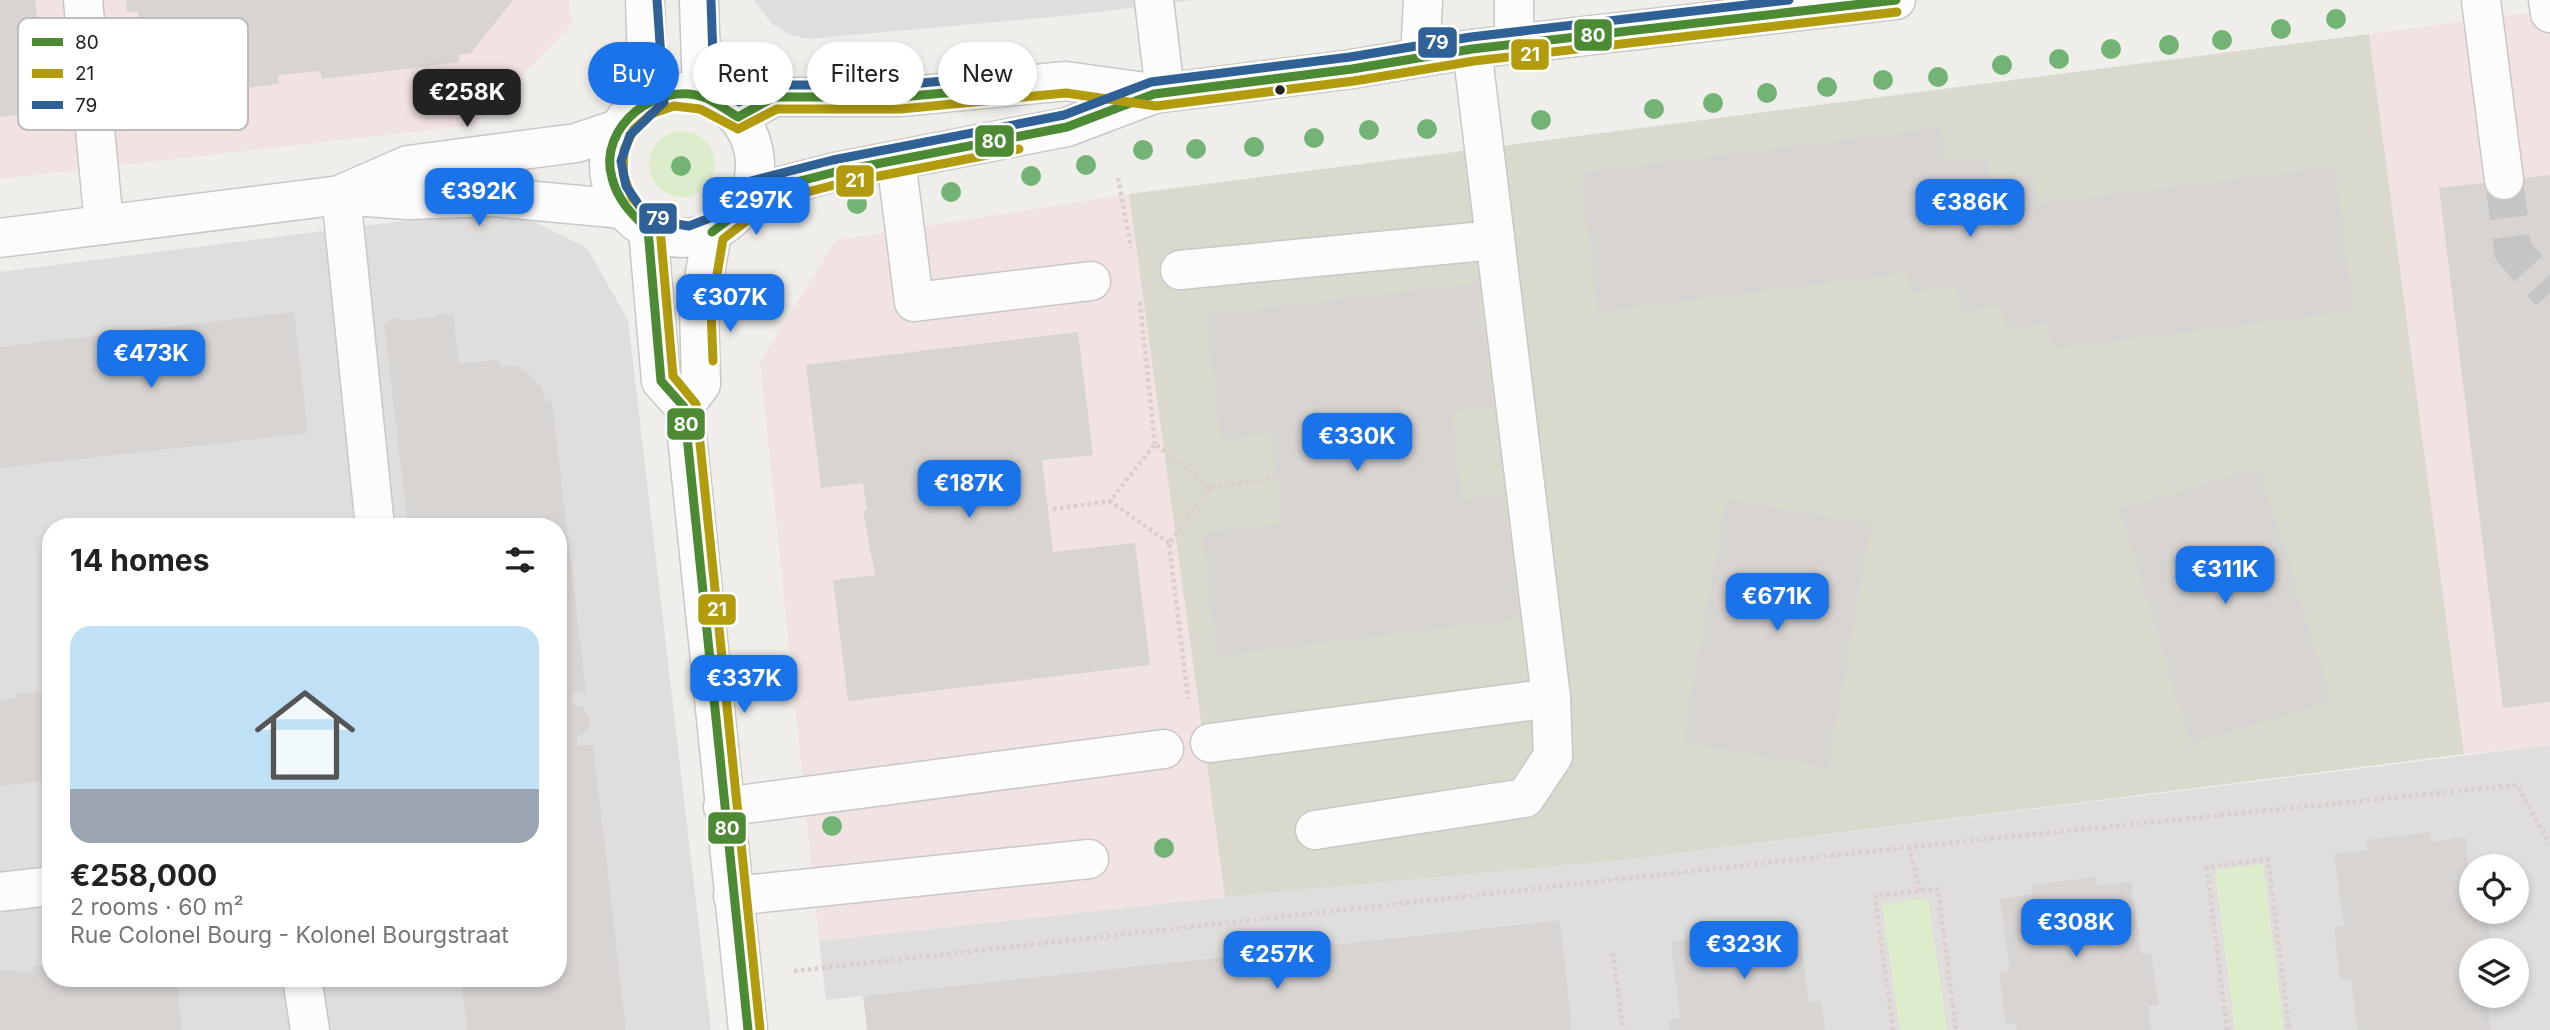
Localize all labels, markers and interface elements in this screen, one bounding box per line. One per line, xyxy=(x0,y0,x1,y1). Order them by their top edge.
legend xyxy=(18,18,248,130)
line badge: 80 xyxy=(1573,18,1613,52)
text: 80 xyxy=(1580,24,1606,47)
line badge: 79 xyxy=(1417,26,1458,59)
text: 80 xyxy=(75,31,99,54)
text: 79 xyxy=(1425,31,1449,54)
line badge: 21 xyxy=(1510,38,1550,71)
chip: Buy xyxy=(588,42,679,105)
chip: Rent xyxy=(693,42,793,105)
chip: Filters xyxy=(807,42,924,105)
chip: New xyxy=(938,42,1037,105)
text: 21 xyxy=(1520,43,1540,66)
text: 21 xyxy=(75,62,94,85)
pin: €258K xyxy=(418,69,516,129)
text: €258K xyxy=(429,78,505,106)
unlabelled marker xyxy=(1273,83,1287,97)
text: 79 xyxy=(75,94,97,117)
line badge: 80 xyxy=(974,124,1015,158)
text: 80 xyxy=(981,130,1007,153)
line badge: 21 xyxy=(835,164,875,198)
pin: €392K xyxy=(430,168,528,228)
text: 21 xyxy=(845,169,865,192)
text: €392K xyxy=(441,177,517,205)
pin: €297K xyxy=(707,177,805,237)
pin: €386K xyxy=(1921,180,2019,239)
text: €297K xyxy=(719,186,793,214)
text: €386K xyxy=(1931,188,2009,216)
line badge: 79 xyxy=(638,202,678,235)
text: 79 xyxy=(646,207,670,230)
pin: €307K xyxy=(681,274,779,334)
text: €307K xyxy=(692,283,768,311)
pin: €473K xyxy=(102,330,200,390)
text: €473K xyxy=(113,339,189,367)
line badge: 80 xyxy=(666,407,706,441)
text: 80 xyxy=(673,413,699,436)
pin: €330K xyxy=(1308,414,1406,473)
text: €330K xyxy=(1318,422,1396,450)
pin: €187K xyxy=(920,461,1018,520)
text: €187K xyxy=(934,469,1004,497)
icon: filters xyxy=(501,541,539,579)
text: 14 homes xyxy=(70,542,209,578)
pin: €311K xyxy=(2176,546,2274,606)
text: €311K xyxy=(2192,555,2258,583)
pin: €671K xyxy=(1728,574,1826,633)
text: €671K xyxy=(1742,582,1812,610)
line badge: 21 xyxy=(697,593,737,626)
text: 21 xyxy=(707,598,727,621)
pin: €337K xyxy=(695,656,793,715)
text: €337K xyxy=(706,664,782,692)
icon: home xyxy=(242,672,368,798)
line badge: 80 xyxy=(707,811,747,845)
text: 80 xyxy=(714,817,740,840)
map controls xyxy=(2459,854,2529,1008)
button: locate xyxy=(2459,854,2529,924)
text: €258,000 xyxy=(70,857,217,893)
text: 2 rooms · 60 m² xyxy=(70,893,244,921)
pin: €308K xyxy=(2027,900,2125,959)
text: €308K xyxy=(2037,908,2115,936)
text: Rue Colonel Bourg - Kolonel Bourgstraat xyxy=(70,921,509,949)
pin: €323K xyxy=(1695,922,1793,981)
text: €323K xyxy=(1706,930,1782,958)
pin: €257K xyxy=(1228,932,1326,991)
button: layers xyxy=(2459,938,2529,1008)
text: €257K xyxy=(1240,940,1314,968)

